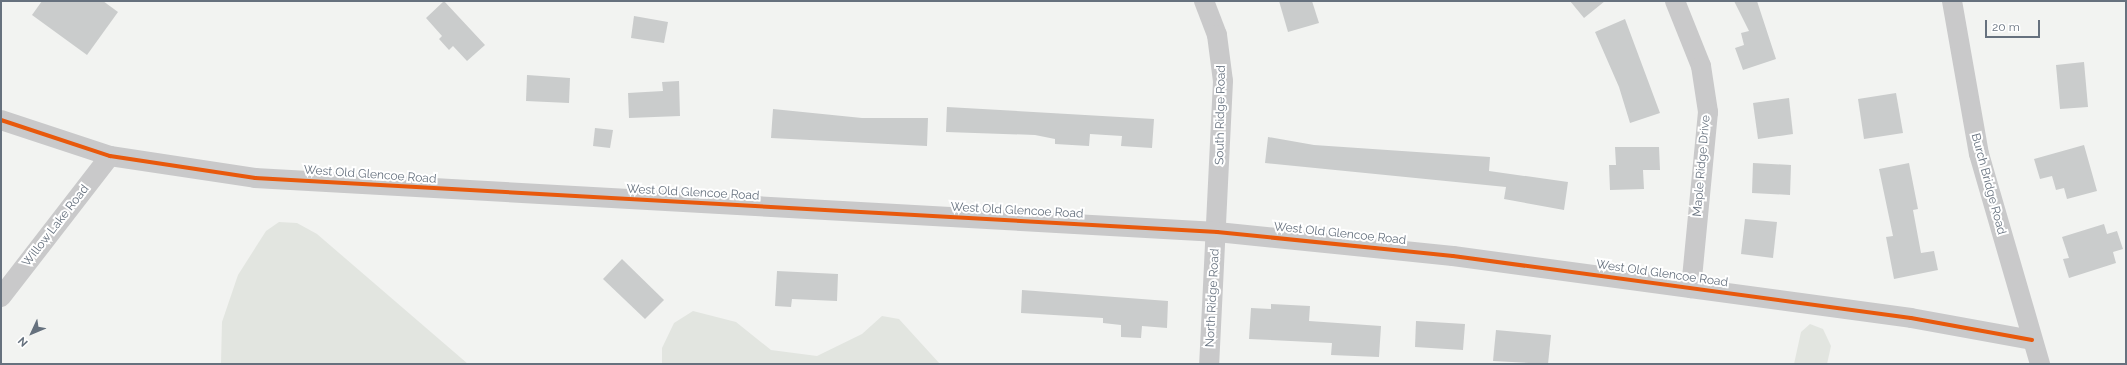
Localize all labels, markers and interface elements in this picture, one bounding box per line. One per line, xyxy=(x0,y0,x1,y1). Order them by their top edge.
scale bar xyxy=(1987,12,2042,38)
text: 20 m xyxy=(1992,20,2020,34)
street label: South Ridge Road xyxy=(1213,65,1229,165)
street label: Maple Ridge Drive xyxy=(1690,115,1714,217)
street label: Burch Bridge Road xyxy=(1968,132,2008,236)
street label: West Old Glencoe Road xyxy=(303,163,437,187)
street label: Willow Lake Road xyxy=(20,182,92,270)
street label: West Old Glencoe Road xyxy=(626,182,760,204)
street label: West Old Glencoe Road xyxy=(950,200,1084,222)
street label: West Old Glencoe Road xyxy=(1273,220,1407,248)
street label: North Ridge Road xyxy=(1203,248,1223,348)
street label: West Old Glencoe Road xyxy=(1595,258,1729,290)
north arrow xyxy=(12,313,52,353)
text: N xyxy=(15,334,31,349)

